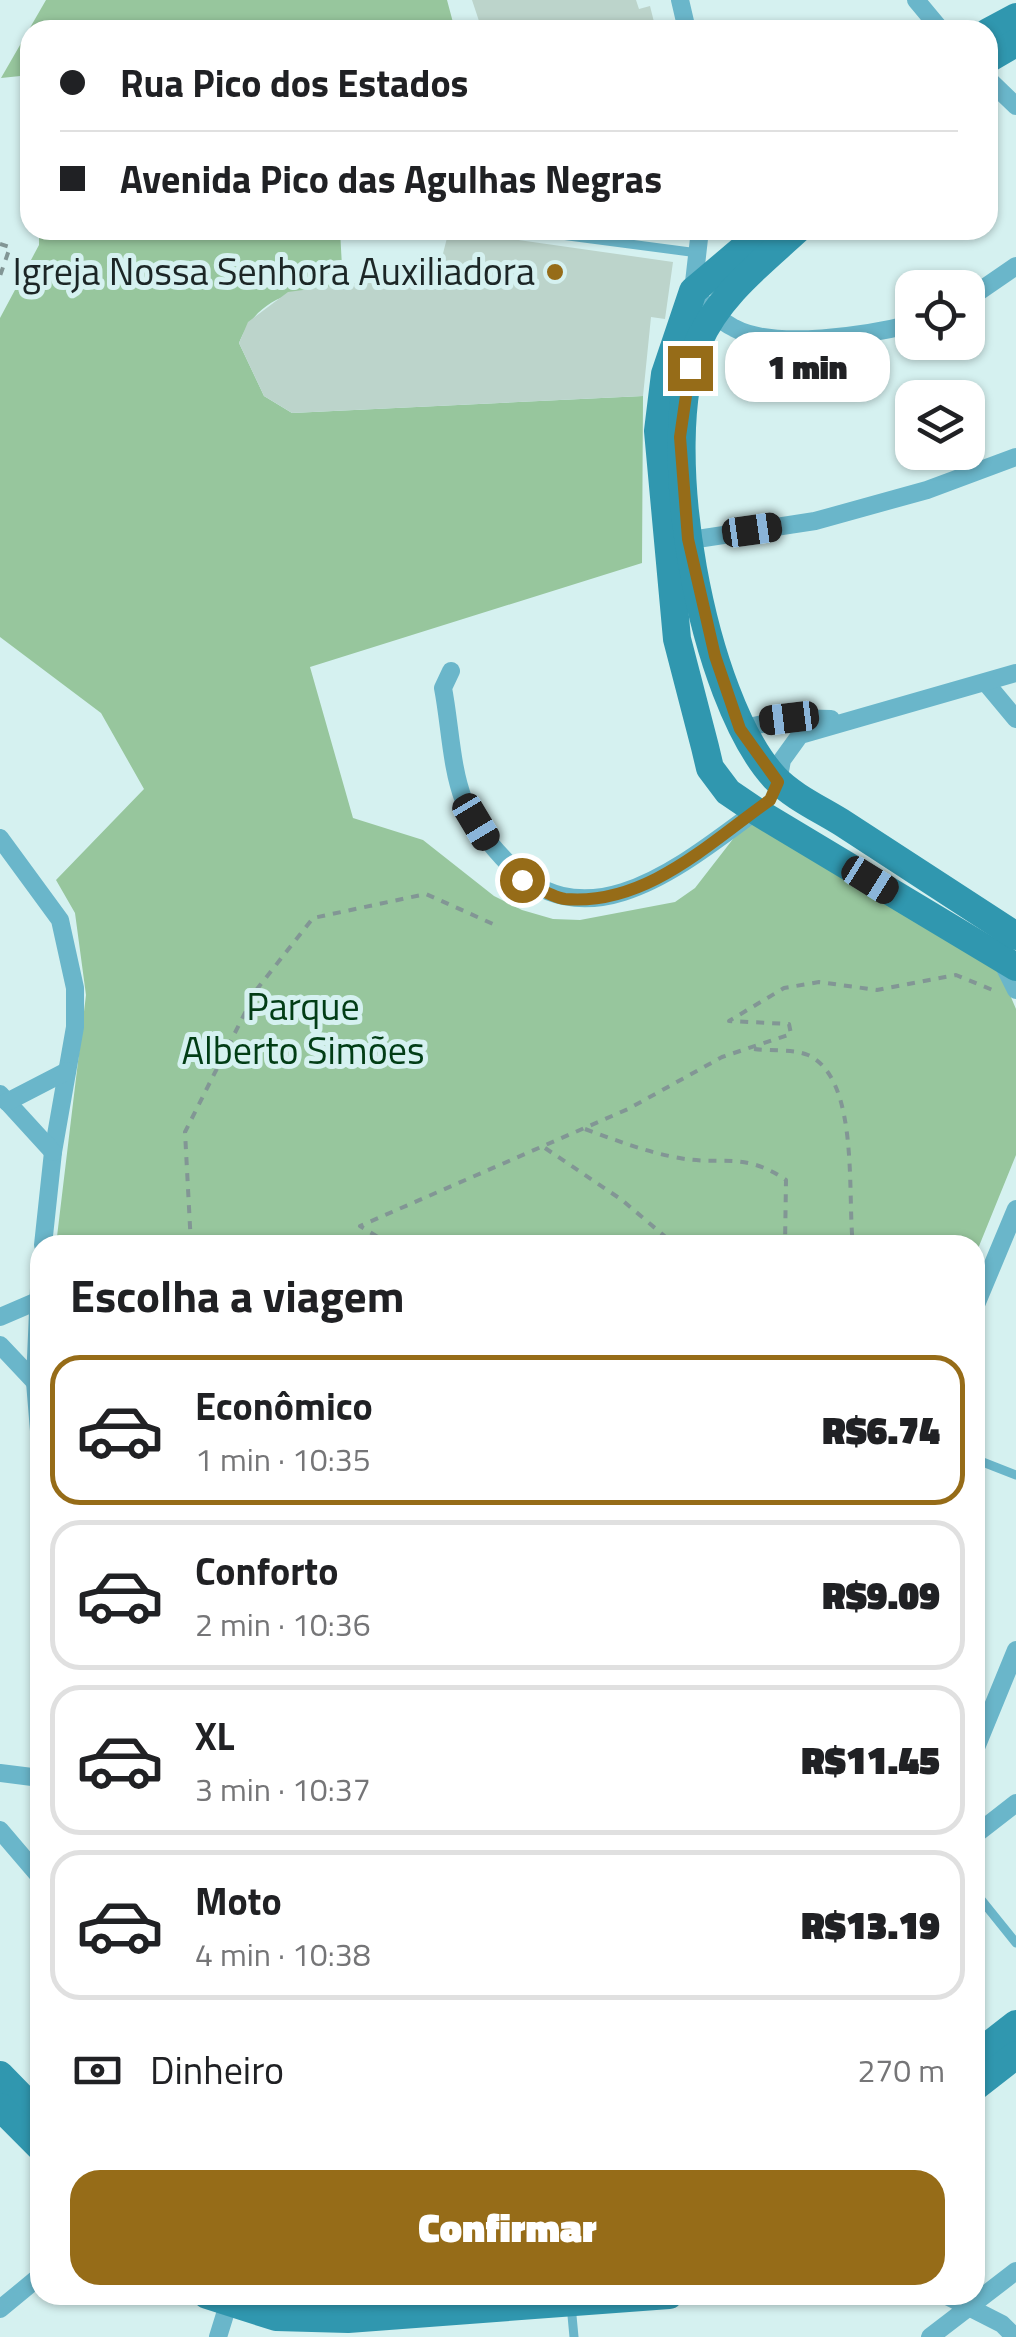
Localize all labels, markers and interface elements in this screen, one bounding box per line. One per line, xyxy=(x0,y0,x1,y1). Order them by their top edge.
text: Rua Pico dos Estados xyxy=(120,54,469,112)
text: Avenida Pico das Agulhas Negras xyxy=(120,150,662,208)
place label: Igreja Nossa Senhora Auxiliadora xyxy=(12,242,535,300)
marker: Igreja Nossa Senhora Auxiliadora xyxy=(544,261,566,283)
map controls xyxy=(895,270,985,470)
button: locate xyxy=(895,270,985,360)
callout: 1 min xyxy=(725,333,890,403)
text: 1 min xyxy=(768,343,847,391)
route end xyxy=(668,346,713,391)
button: layers xyxy=(895,380,985,470)
car xyxy=(720,511,784,549)
car xyxy=(757,699,821,737)
car xyxy=(448,789,504,855)
car xyxy=(837,851,903,909)
route start xyxy=(500,858,545,903)
park label: Parque Alberto Simões xyxy=(181,977,425,1079)
text: Escolha a viagem xyxy=(70,1261,405,1329)
text: Econômico xyxy=(195,1377,373,1435)
icon: car xyxy=(75,1385,165,1475)
text: R$6.74 xyxy=(822,1401,940,1459)
text: 1 min · 10:35 xyxy=(195,1435,371,1483)
text: Conforto xyxy=(195,1542,338,1600)
icon: car xyxy=(75,1550,165,1640)
text: R$9.09 xyxy=(822,1566,940,1624)
text: 2 min · 10:36 xyxy=(195,1600,371,1648)
text: XL xyxy=(195,1707,235,1765)
icon: car xyxy=(75,1715,165,1805)
text: R$11.45 xyxy=(801,1731,940,1789)
text: 3 min · 10:37 xyxy=(195,1765,371,1813)
text: Moto xyxy=(195,1872,282,1930)
icon: car xyxy=(75,1880,165,1970)
text: R$13.19 xyxy=(801,1896,940,1954)
text: 4 min · 10:38 xyxy=(195,1930,371,1978)
text: Dinheiro xyxy=(150,2041,284,2099)
icon: cash xyxy=(70,2043,125,2098)
text: 270 m xyxy=(857,2046,945,2094)
button: Confirmar xyxy=(70,2170,945,2285)

